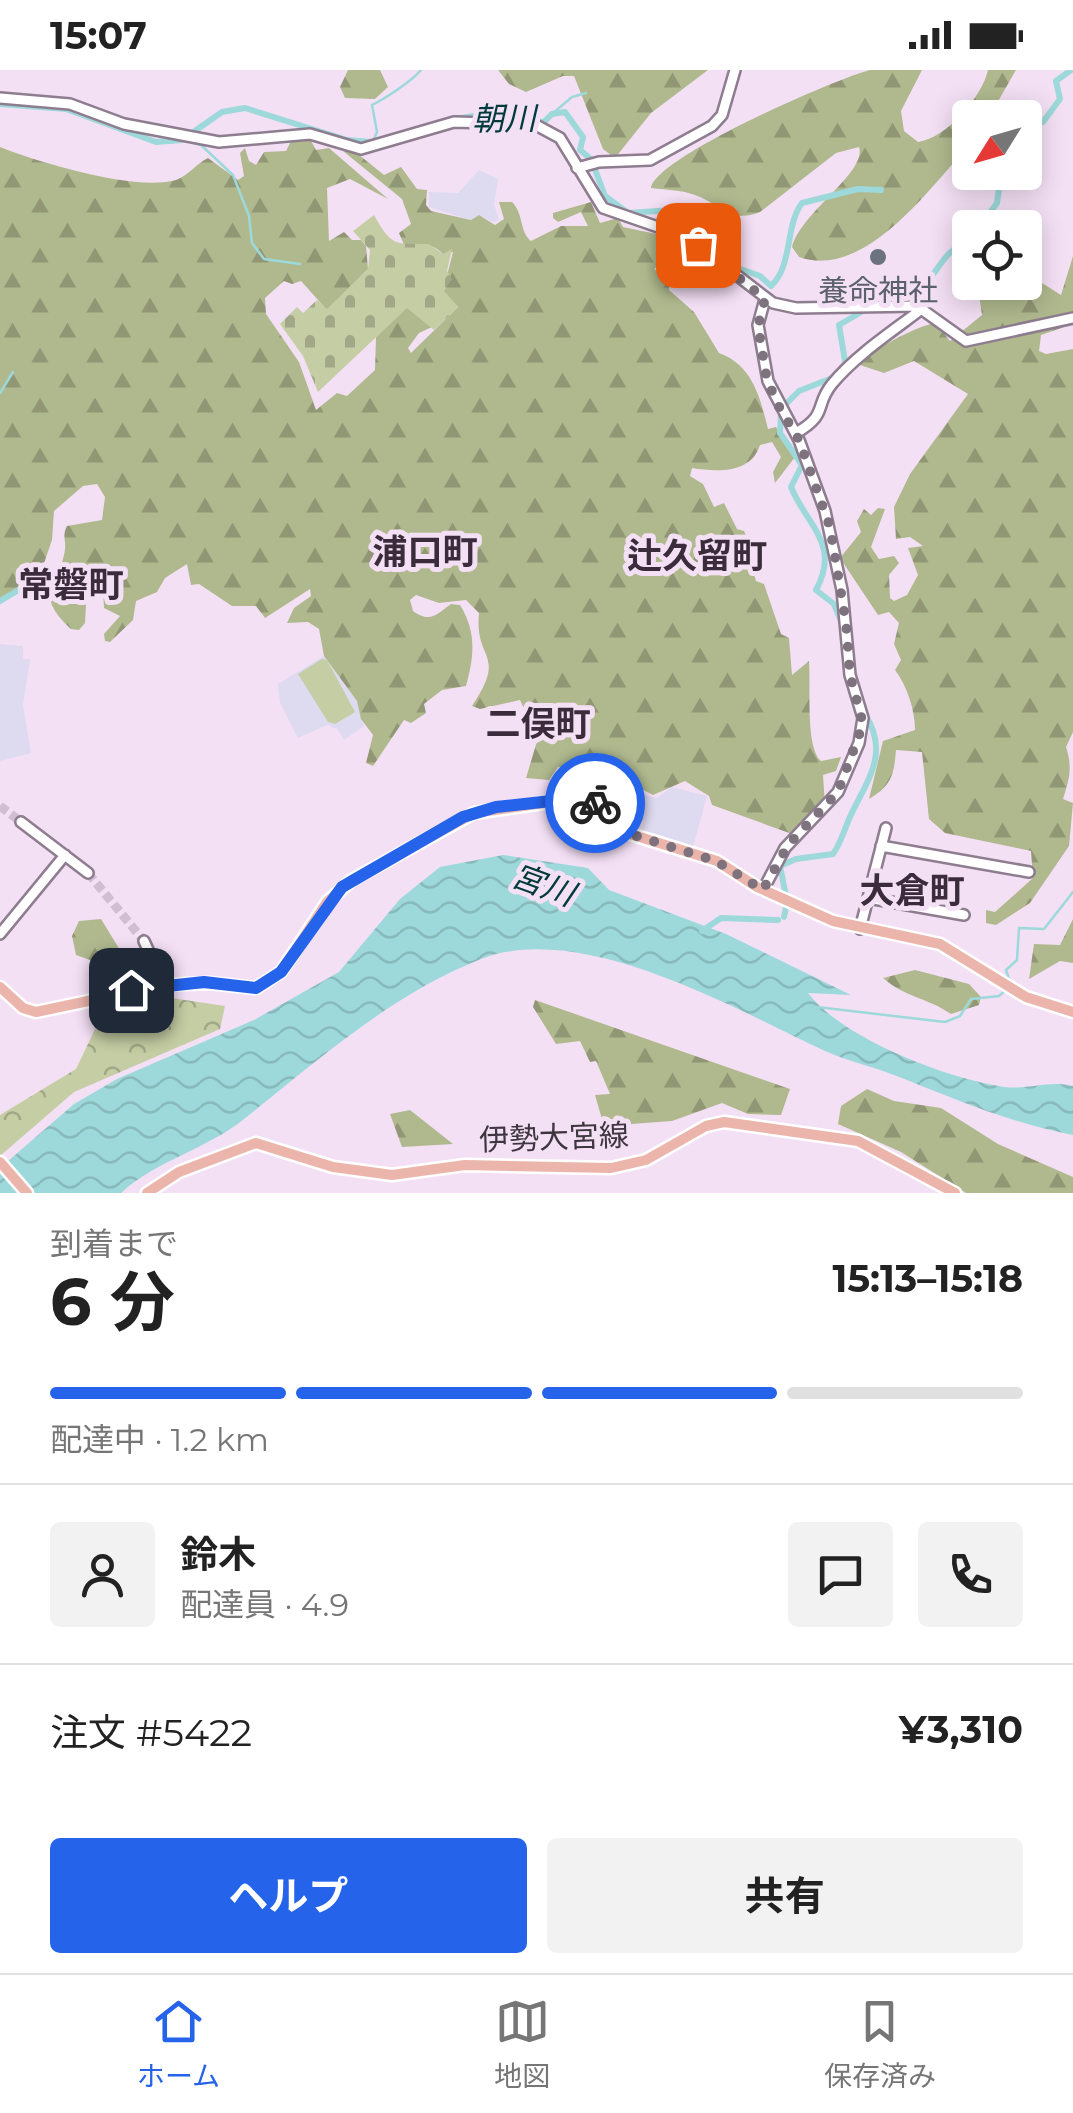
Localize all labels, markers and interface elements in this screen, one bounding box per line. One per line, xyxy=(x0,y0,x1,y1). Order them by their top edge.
text: 15:07 xyxy=(50,12,147,59)
water label: 朝川 xyxy=(472,98,539,139)
north arrow xyxy=(952,100,1042,190)
map controls xyxy=(952,100,1042,300)
pin xyxy=(656,203,741,288)
button: locate xyxy=(952,210,1042,300)
icon: bag xyxy=(671,218,726,273)
marker: 養命神社 xyxy=(867,246,889,268)
place label: 養命神社 xyxy=(818,272,938,309)
district label: 浦口町 xyxy=(372,530,478,573)
district label: 辻久留町 xyxy=(627,534,767,577)
district label: 常磐町 xyxy=(18,563,124,606)
district label: 二俣町 xyxy=(485,702,591,745)
courier xyxy=(545,753,645,853)
icon: bike xyxy=(568,776,623,831)
water label: 宮川 xyxy=(506,855,583,915)
district label: 大倉町 xyxy=(859,869,965,912)
pin xyxy=(89,948,174,1033)
icon: home xyxy=(104,963,159,1018)
street label: 伊勢大宮線 xyxy=(478,1116,630,1159)
text: 到着まで xyxy=(50,1224,178,1263)
text: 15:13–15:18 xyxy=(833,1255,1023,1302)
text: 6 分 xyxy=(50,1262,175,1341)
text: 配達中 · 1.2 km xyxy=(50,1420,269,1459)
button: person xyxy=(50,1522,155,1627)
button: chat xyxy=(788,1522,893,1627)
button: phone xyxy=(918,1522,1023,1627)
text: 鈴木 xyxy=(180,1531,256,1578)
text: 配達員 · 4.9 xyxy=(180,1585,349,1624)
text: ¥3,310 xyxy=(899,1706,1023,1753)
text: 注文 #5422 xyxy=(50,1709,252,1756)
button: ヘルプ xyxy=(50,1838,527,1953)
button: 共有 xyxy=(547,1838,1023,1953)
tab: ホーム xyxy=(137,1994,220,2094)
tab: 地図 xyxy=(494,1994,550,2094)
tab: 保存済み xyxy=(824,1994,936,2094)

